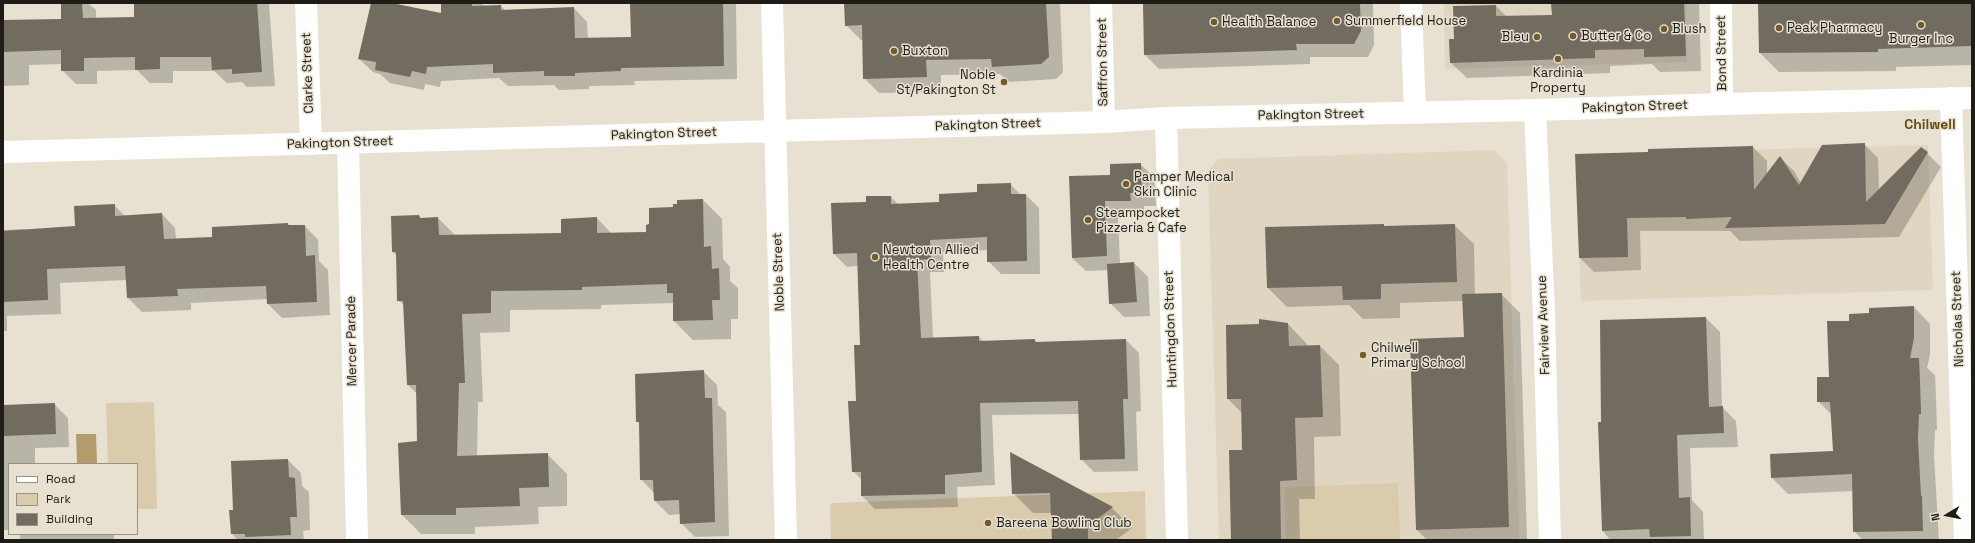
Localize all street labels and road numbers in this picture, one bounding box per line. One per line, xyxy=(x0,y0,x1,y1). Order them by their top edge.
street label: Bond Street xyxy=(1714,15,1730,91)
street label: Saffron Street xyxy=(1094,18,1112,106)
street label: Clarke Street xyxy=(299,32,317,114)
street label: Pakington Street xyxy=(1582,97,1688,117)
street label: Pakington Street xyxy=(1258,106,1364,124)
street label: Pakington Street xyxy=(935,115,1041,135)
street label: Pakington Street xyxy=(611,124,717,144)
street label: Pakington Street xyxy=(287,133,393,153)
street label: Noble Street xyxy=(770,232,788,312)
street label: Huntingdon Street xyxy=(1161,270,1181,388)
street label: Nicholas Street xyxy=(1949,271,1967,367)
street label: Fairview Avenue xyxy=(1534,275,1554,375)
street label: Mercer Parade xyxy=(343,296,361,386)

